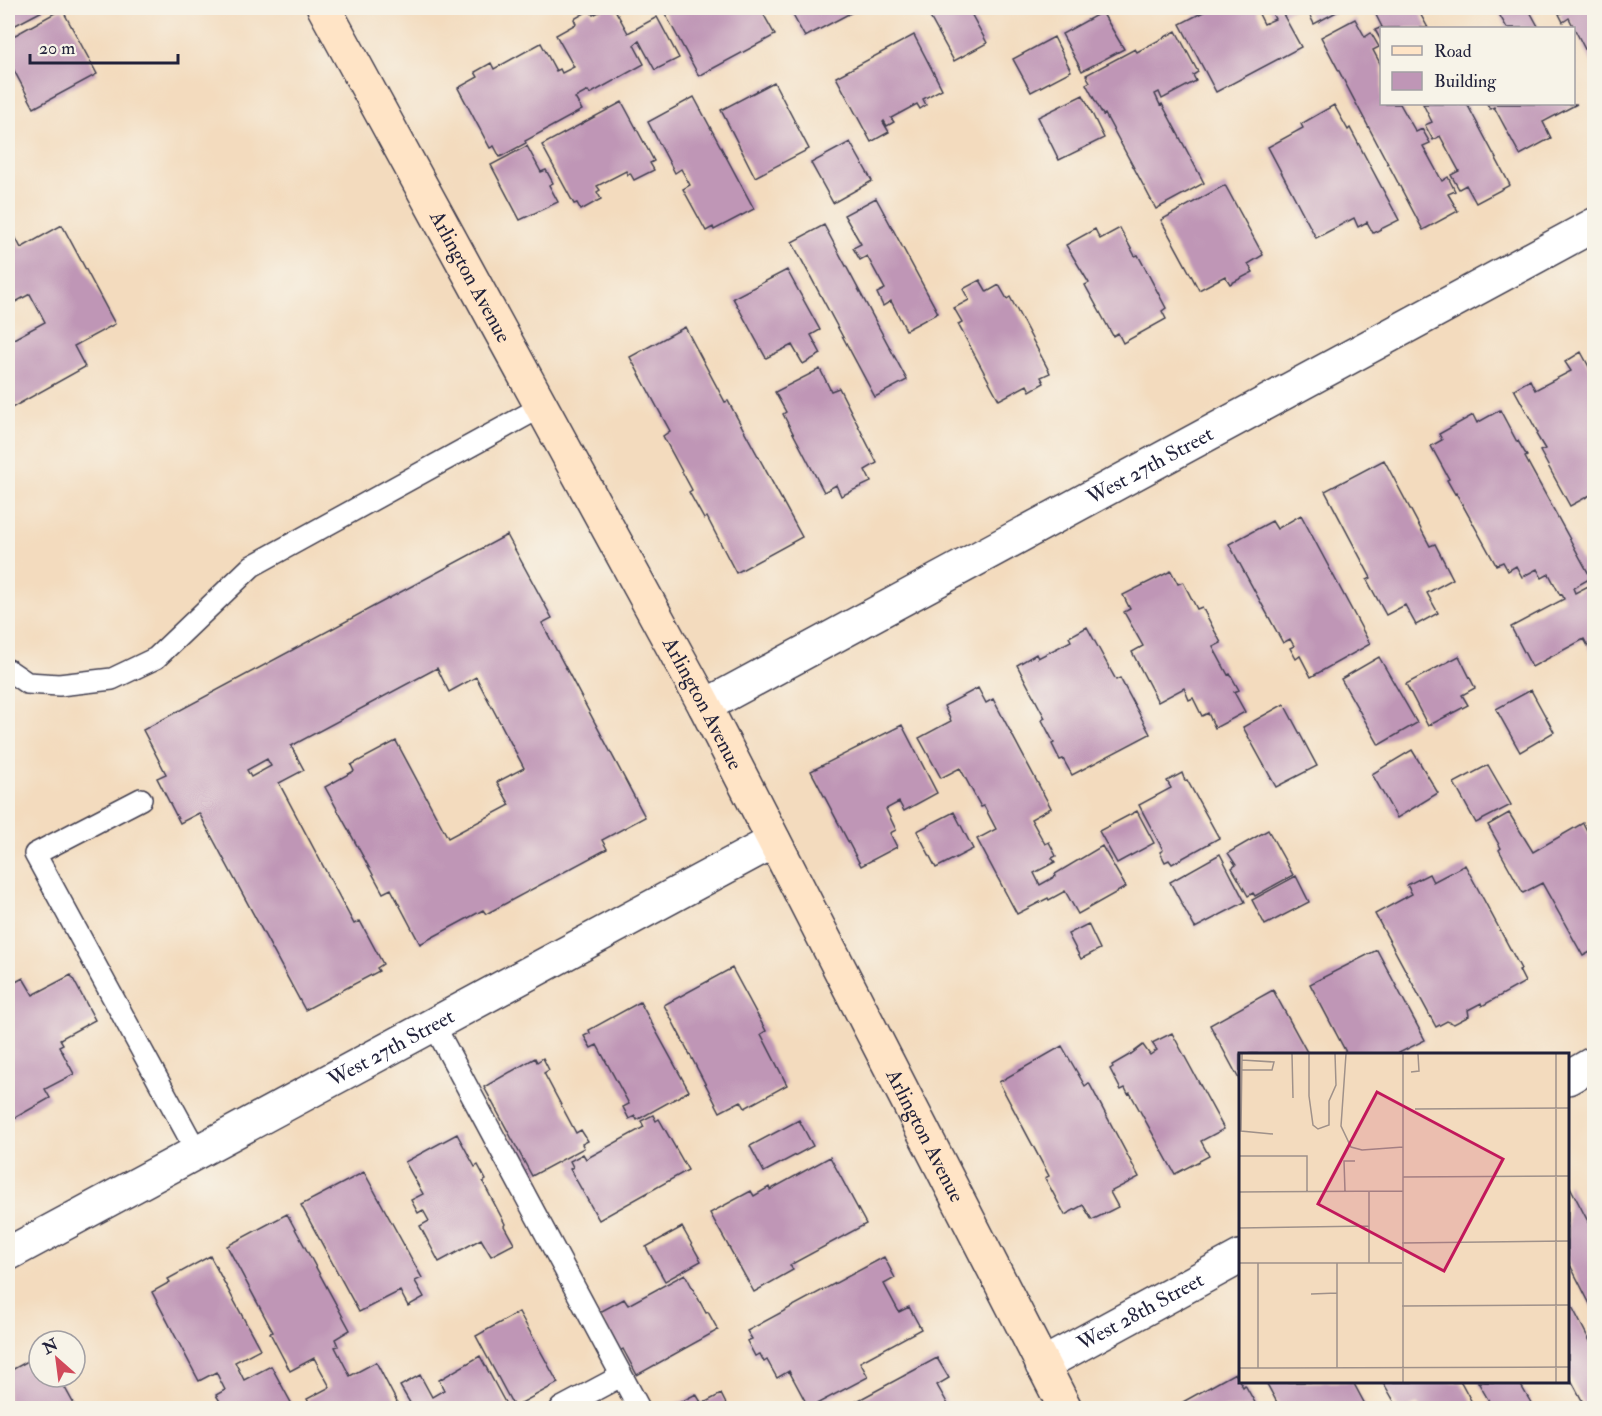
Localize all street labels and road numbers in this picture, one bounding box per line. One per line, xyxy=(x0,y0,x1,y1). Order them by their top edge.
street label: Arlington Avenue xyxy=(423,205,517,348)
street label: West 27th Street xyxy=(1081,420,1218,511)
street label: Arlington Avenue xyxy=(656,632,749,775)
street label: West 27th Street xyxy=(322,1003,459,1094)
street label: Arlington Avenue xyxy=(879,1064,970,1207)
street label: West 28th Street xyxy=(1072,1266,1209,1358)

